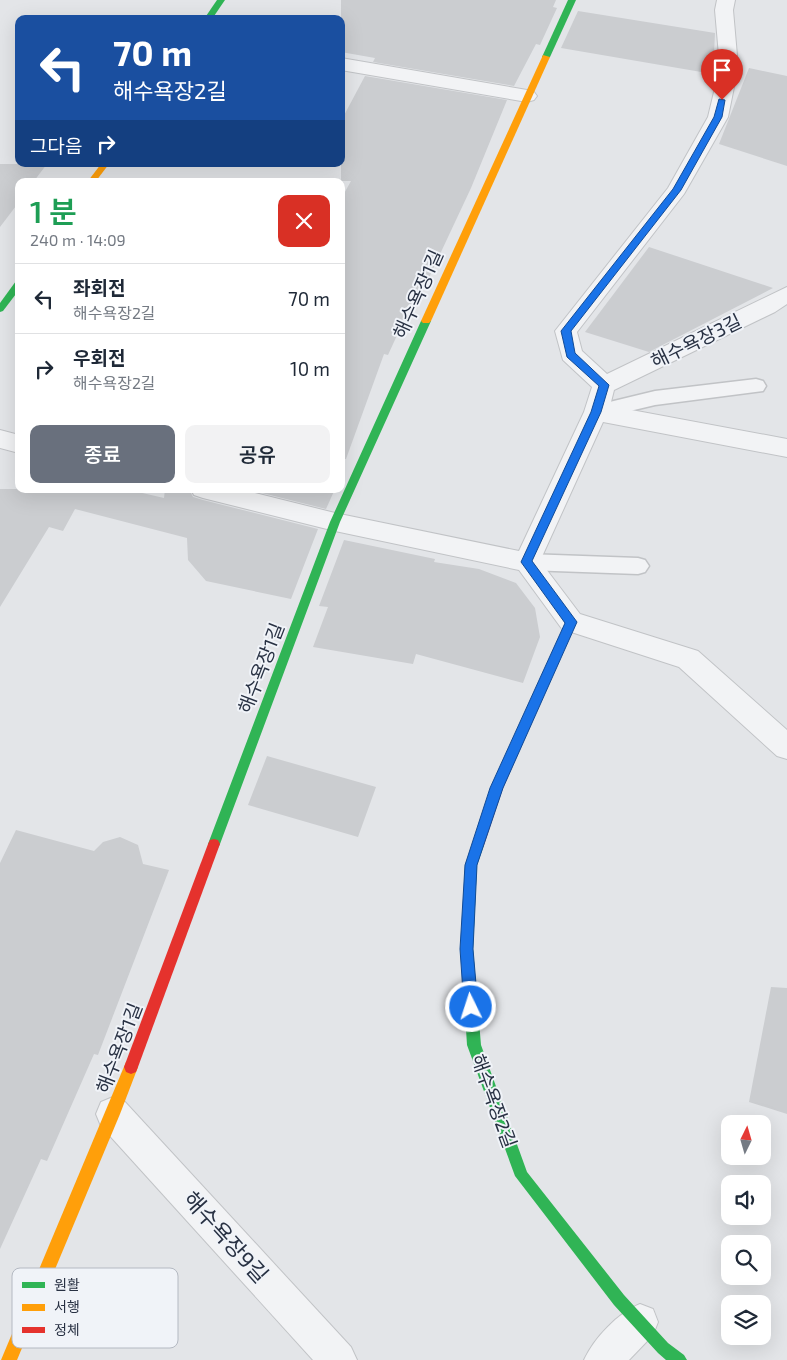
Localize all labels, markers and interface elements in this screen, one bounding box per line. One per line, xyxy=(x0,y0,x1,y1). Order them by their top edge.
text: 70 m xyxy=(113,31,192,73)
icon: left xyxy=(30,35,95,100)
pin xyxy=(701,49,743,100)
icon: arrive xyxy=(708,56,736,84)
text: 해수욕장2길 xyxy=(113,77,227,103)
icon: right xyxy=(92,130,120,158)
text: 그다음 xyxy=(30,134,82,157)
text: 1 분 xyxy=(30,193,77,229)
button: close xyxy=(278,195,330,247)
text: 240 m · 14:09 xyxy=(30,230,126,249)
street label: 해수욕장1길 xyxy=(388,246,447,342)
text: 좌회전 xyxy=(73,276,125,299)
icon: left xyxy=(30,285,58,313)
text: 70 m xyxy=(288,287,330,310)
text: 해수욕장2길 xyxy=(73,303,156,322)
street label: 해수욕장3길 xyxy=(647,309,745,372)
text: 우회전 xyxy=(73,346,125,369)
icon: right xyxy=(30,355,58,383)
text: 10 m xyxy=(290,357,330,380)
text: 해수욕장2길 xyxy=(73,373,156,392)
button: 종료 xyxy=(30,425,175,483)
button: 공유 xyxy=(185,425,330,483)
street label: 해수욕장1길 xyxy=(233,619,288,716)
position arrow xyxy=(444,980,496,1032)
street label: 해수욕장1길 xyxy=(91,999,146,1096)
street label: 해수욕장2길 xyxy=(467,1051,522,1151)
north arrow xyxy=(721,1115,771,1165)
map controls xyxy=(721,1115,771,1345)
button: sound xyxy=(721,1175,771,1225)
street label: 해수욕장9길 xyxy=(179,1185,274,1287)
button: search xyxy=(721,1235,771,1285)
legend xyxy=(12,1268,178,1348)
text: 원활 xyxy=(54,1276,80,1293)
button: layers xyxy=(721,1295,771,1345)
text: 서행 xyxy=(54,1298,80,1315)
text: 정체 xyxy=(54,1321,80,1338)

